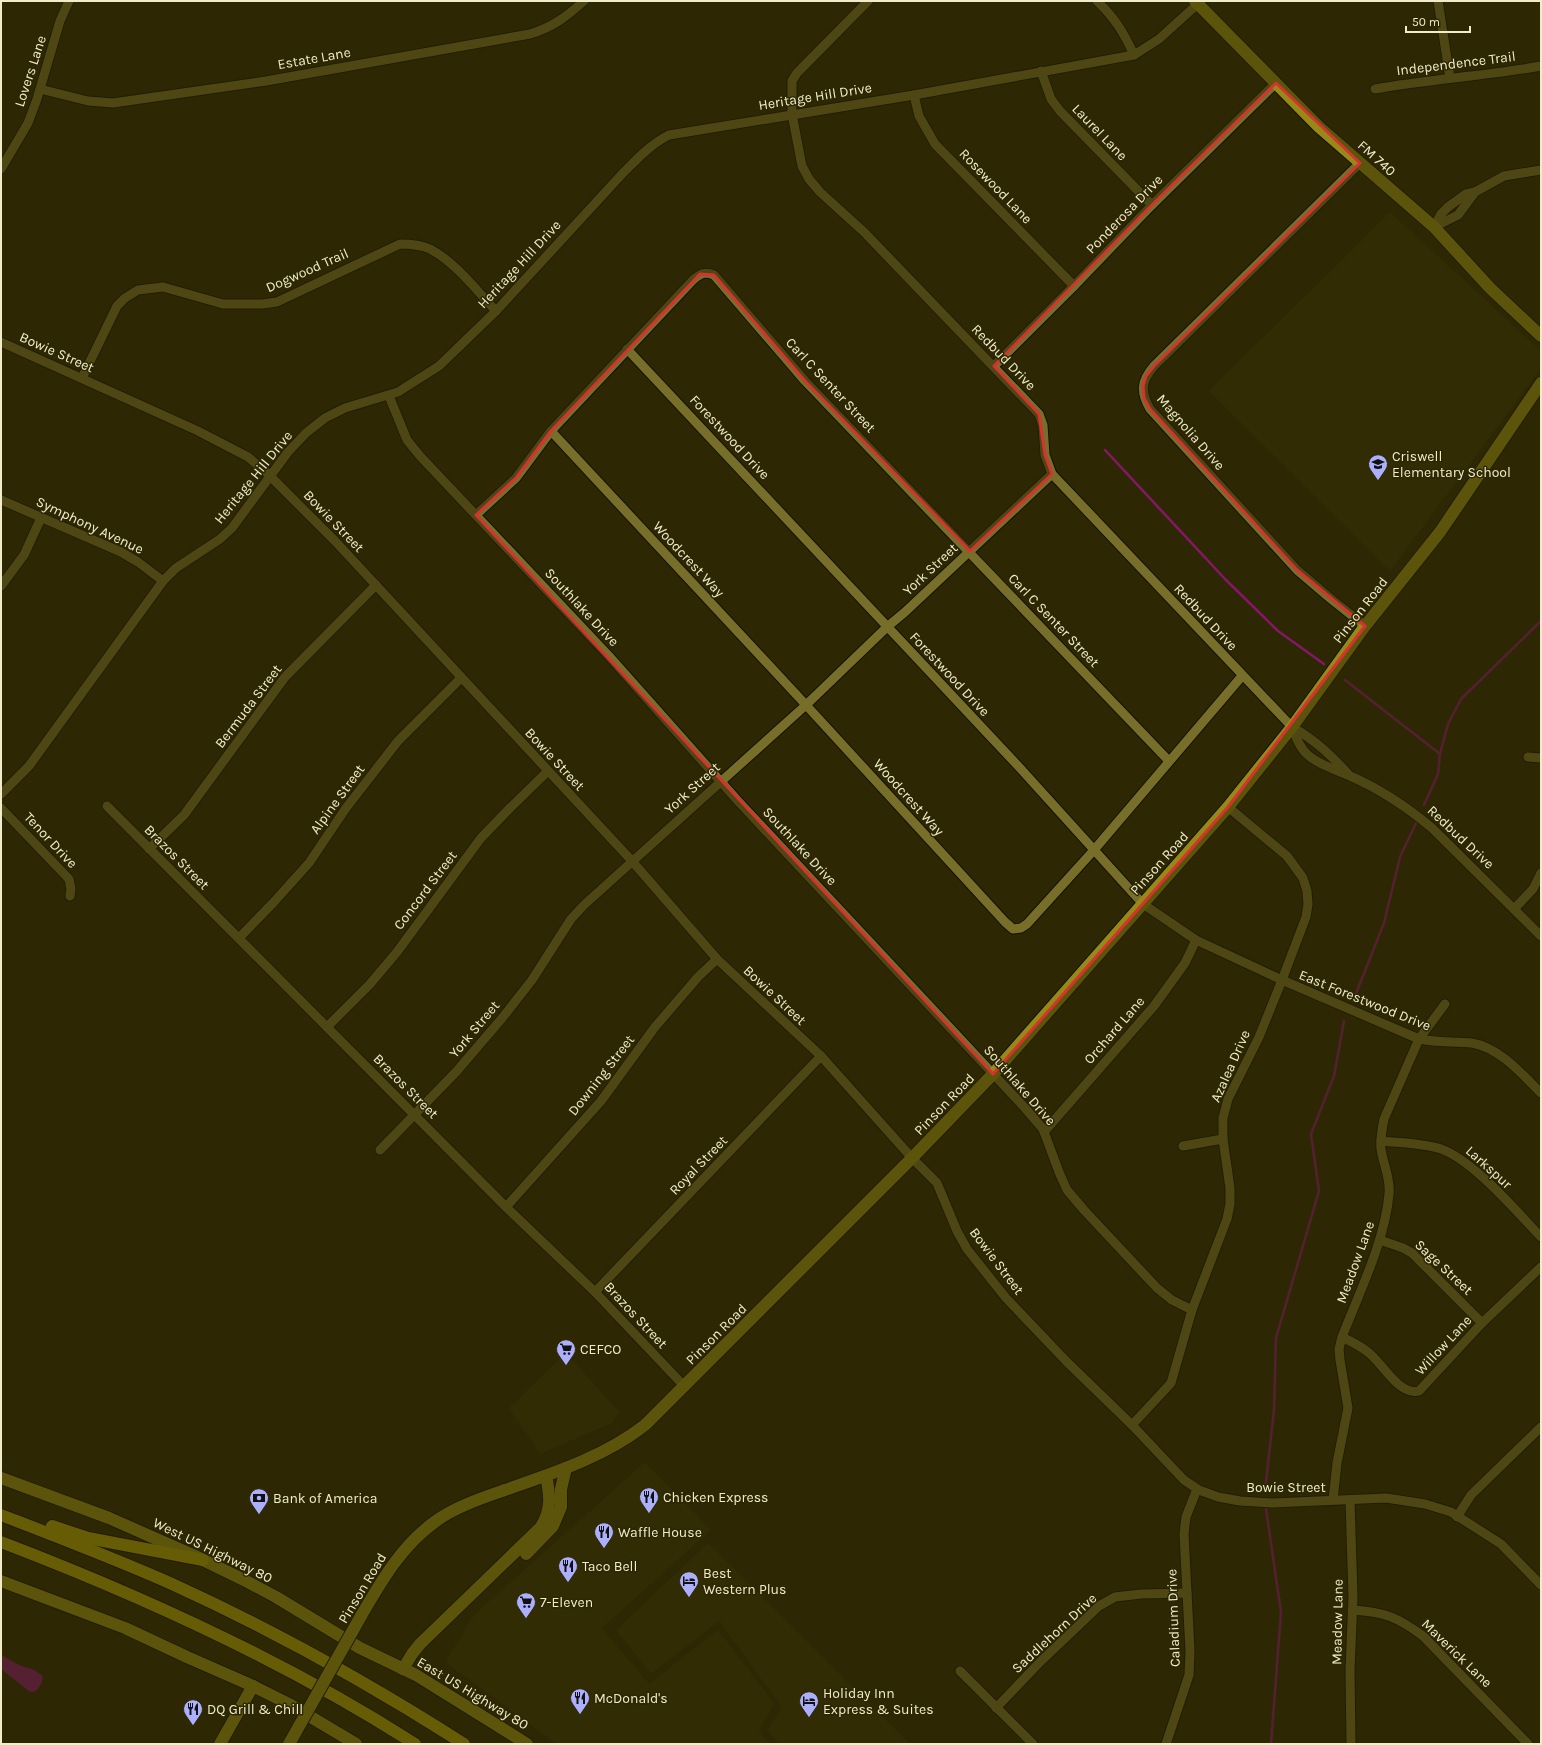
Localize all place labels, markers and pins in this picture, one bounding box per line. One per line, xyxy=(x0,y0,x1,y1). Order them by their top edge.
place label: Criswell Elementary School xyxy=(1392,448,1511,481)
school or university icon: Criswell Elementary School xyxy=(1367,453,1389,481)
supermarket icon: CEFCO xyxy=(555,1338,577,1366)
place label: CEFCO xyxy=(580,1341,621,1358)
restaurant icon: Chicken Express xyxy=(638,1486,660,1514)
bank icon: Bank of America xyxy=(248,1487,270,1515)
place label: Chicken Express xyxy=(663,1489,768,1506)
place label: Bank of America xyxy=(273,1490,377,1507)
restaurant icon: Waffle House xyxy=(593,1521,615,1549)
place label: Waffle House xyxy=(618,1524,702,1541)
restaurant icon: Taco Bell xyxy=(557,1555,579,1583)
place label: Taco Bell xyxy=(582,1558,637,1575)
place label: Best Western Plus xyxy=(703,1565,786,1598)
hotel icon: Best Western Plus xyxy=(678,1570,700,1598)
supermarket icon: 7-Eleven xyxy=(515,1591,537,1619)
place label: 7-Eleven xyxy=(540,1594,593,1611)
place label: Holiday Inn Express & Suites xyxy=(823,1685,934,1718)
restaurant icon: McDonald's xyxy=(569,1687,591,1715)
place label: McDonald's xyxy=(594,1690,668,1707)
hotel icon: Holiday Inn Express & Suites xyxy=(798,1690,820,1718)
restaurant icon: DQ Grill & Chill xyxy=(182,1698,204,1726)
place label: DQ Grill & Chill xyxy=(207,1701,303,1718)

